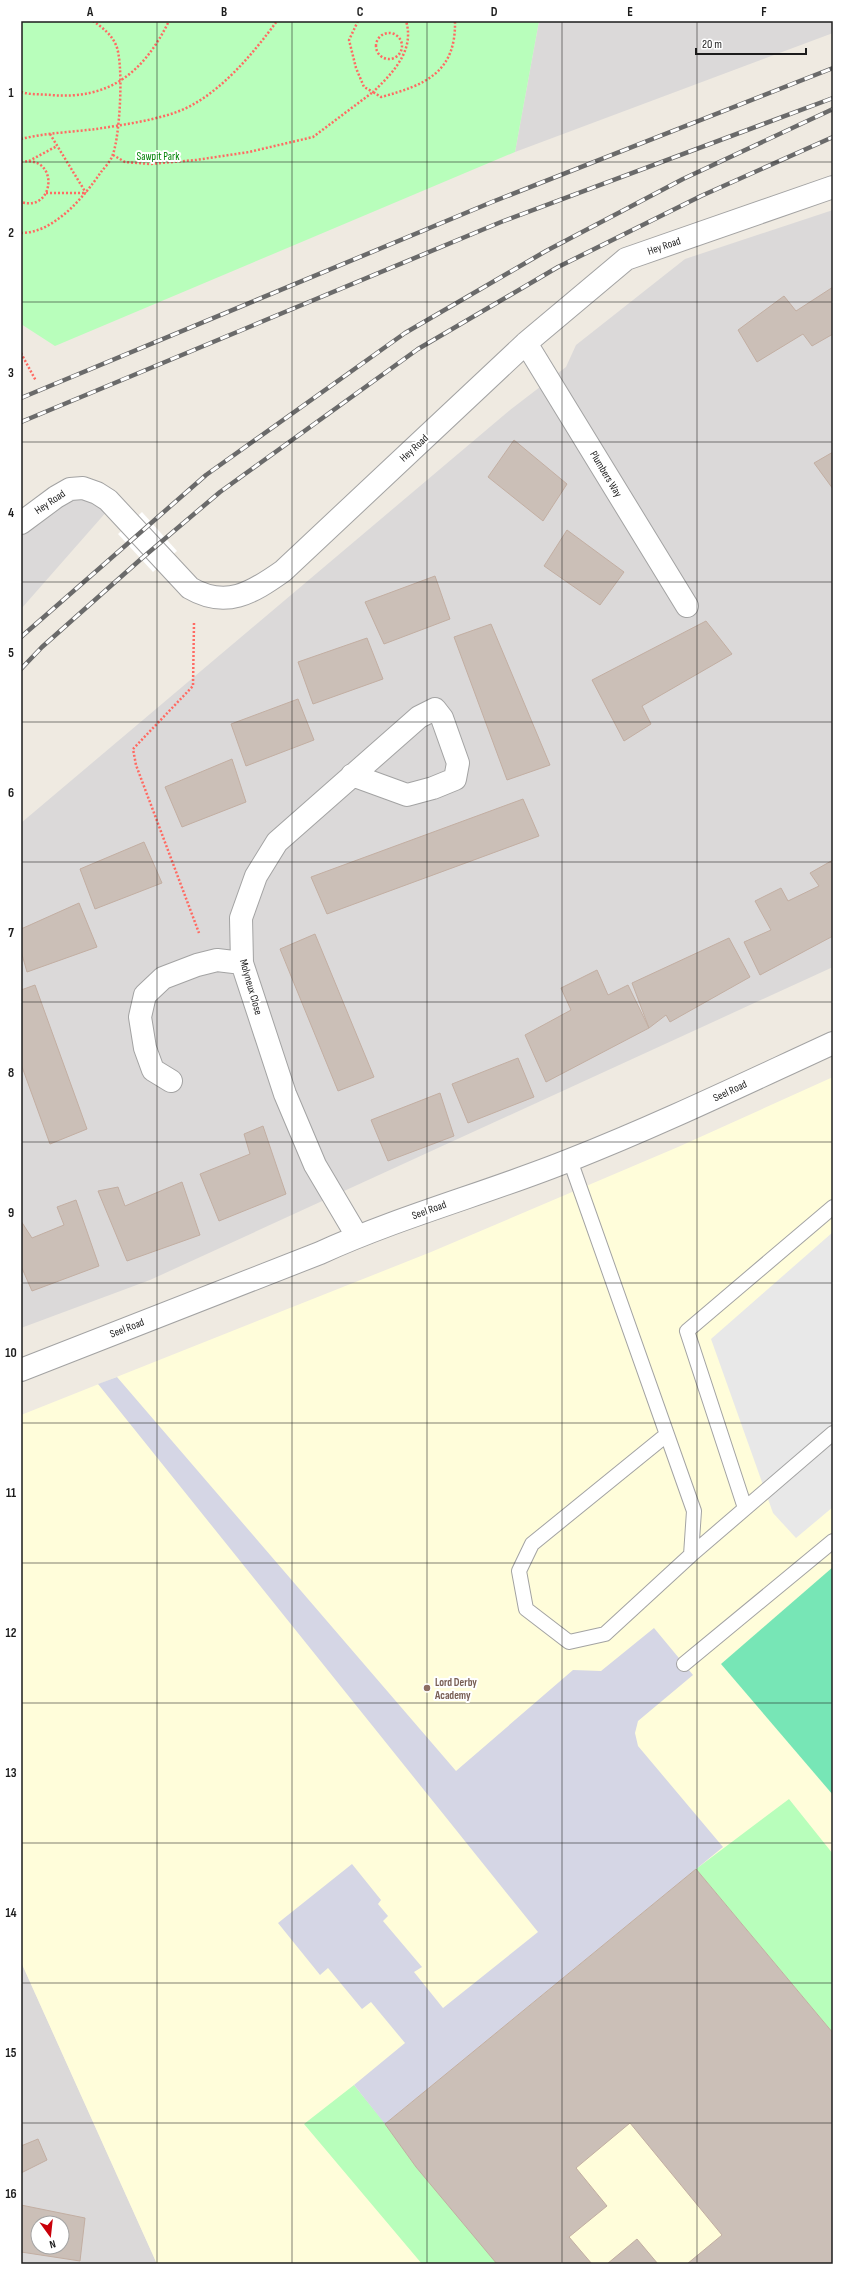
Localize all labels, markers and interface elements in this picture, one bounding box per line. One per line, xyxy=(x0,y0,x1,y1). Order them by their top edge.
text: A xyxy=(86,4,94,20)
text: B xyxy=(221,4,227,20)
text: C xyxy=(357,4,364,20)
text: D xyxy=(491,4,498,20)
text: E xyxy=(627,4,633,20)
text: F xyxy=(761,4,767,20)
scale bar xyxy=(696,30,806,56)
text: 20 m xyxy=(702,37,722,52)
text: 1 xyxy=(8,85,14,101)
park label: Sawpit Park xyxy=(137,150,180,163)
text: 2 xyxy=(8,225,14,241)
street label: Hey Road xyxy=(646,234,683,258)
text: 3 xyxy=(8,365,14,381)
street label: Hey Road xyxy=(397,431,431,464)
street label: Plumbers Way xyxy=(587,449,625,500)
street label: Hey Road xyxy=(32,487,68,517)
text: 4 xyxy=(8,505,14,521)
text: 5 xyxy=(8,645,14,661)
text: 6 xyxy=(8,785,14,801)
text: 7 xyxy=(8,925,14,941)
street label: Molyneux Close xyxy=(237,958,265,1016)
text: 8 xyxy=(8,1065,14,1081)
street label: Seel Road xyxy=(711,1077,749,1104)
street label: Seel Road xyxy=(410,1198,448,1222)
text: 9 xyxy=(8,1205,14,1221)
street label: Seel Road xyxy=(108,1315,146,1340)
text: 10 xyxy=(5,1345,17,1361)
text: 11 xyxy=(6,1485,16,1501)
text: 12 xyxy=(6,1625,17,1641)
place label: Lord Derby Academy xyxy=(434,1676,477,1702)
marker: Lord Derby Academy xyxy=(422,1683,432,1693)
text: 13 xyxy=(6,1765,17,1781)
text: 14 xyxy=(5,1905,17,1921)
text: 15 xyxy=(6,2045,17,2061)
text: 16 xyxy=(5,2186,17,2202)
north arrow xyxy=(30,2215,70,2255)
text: N xyxy=(48,2237,57,2251)

